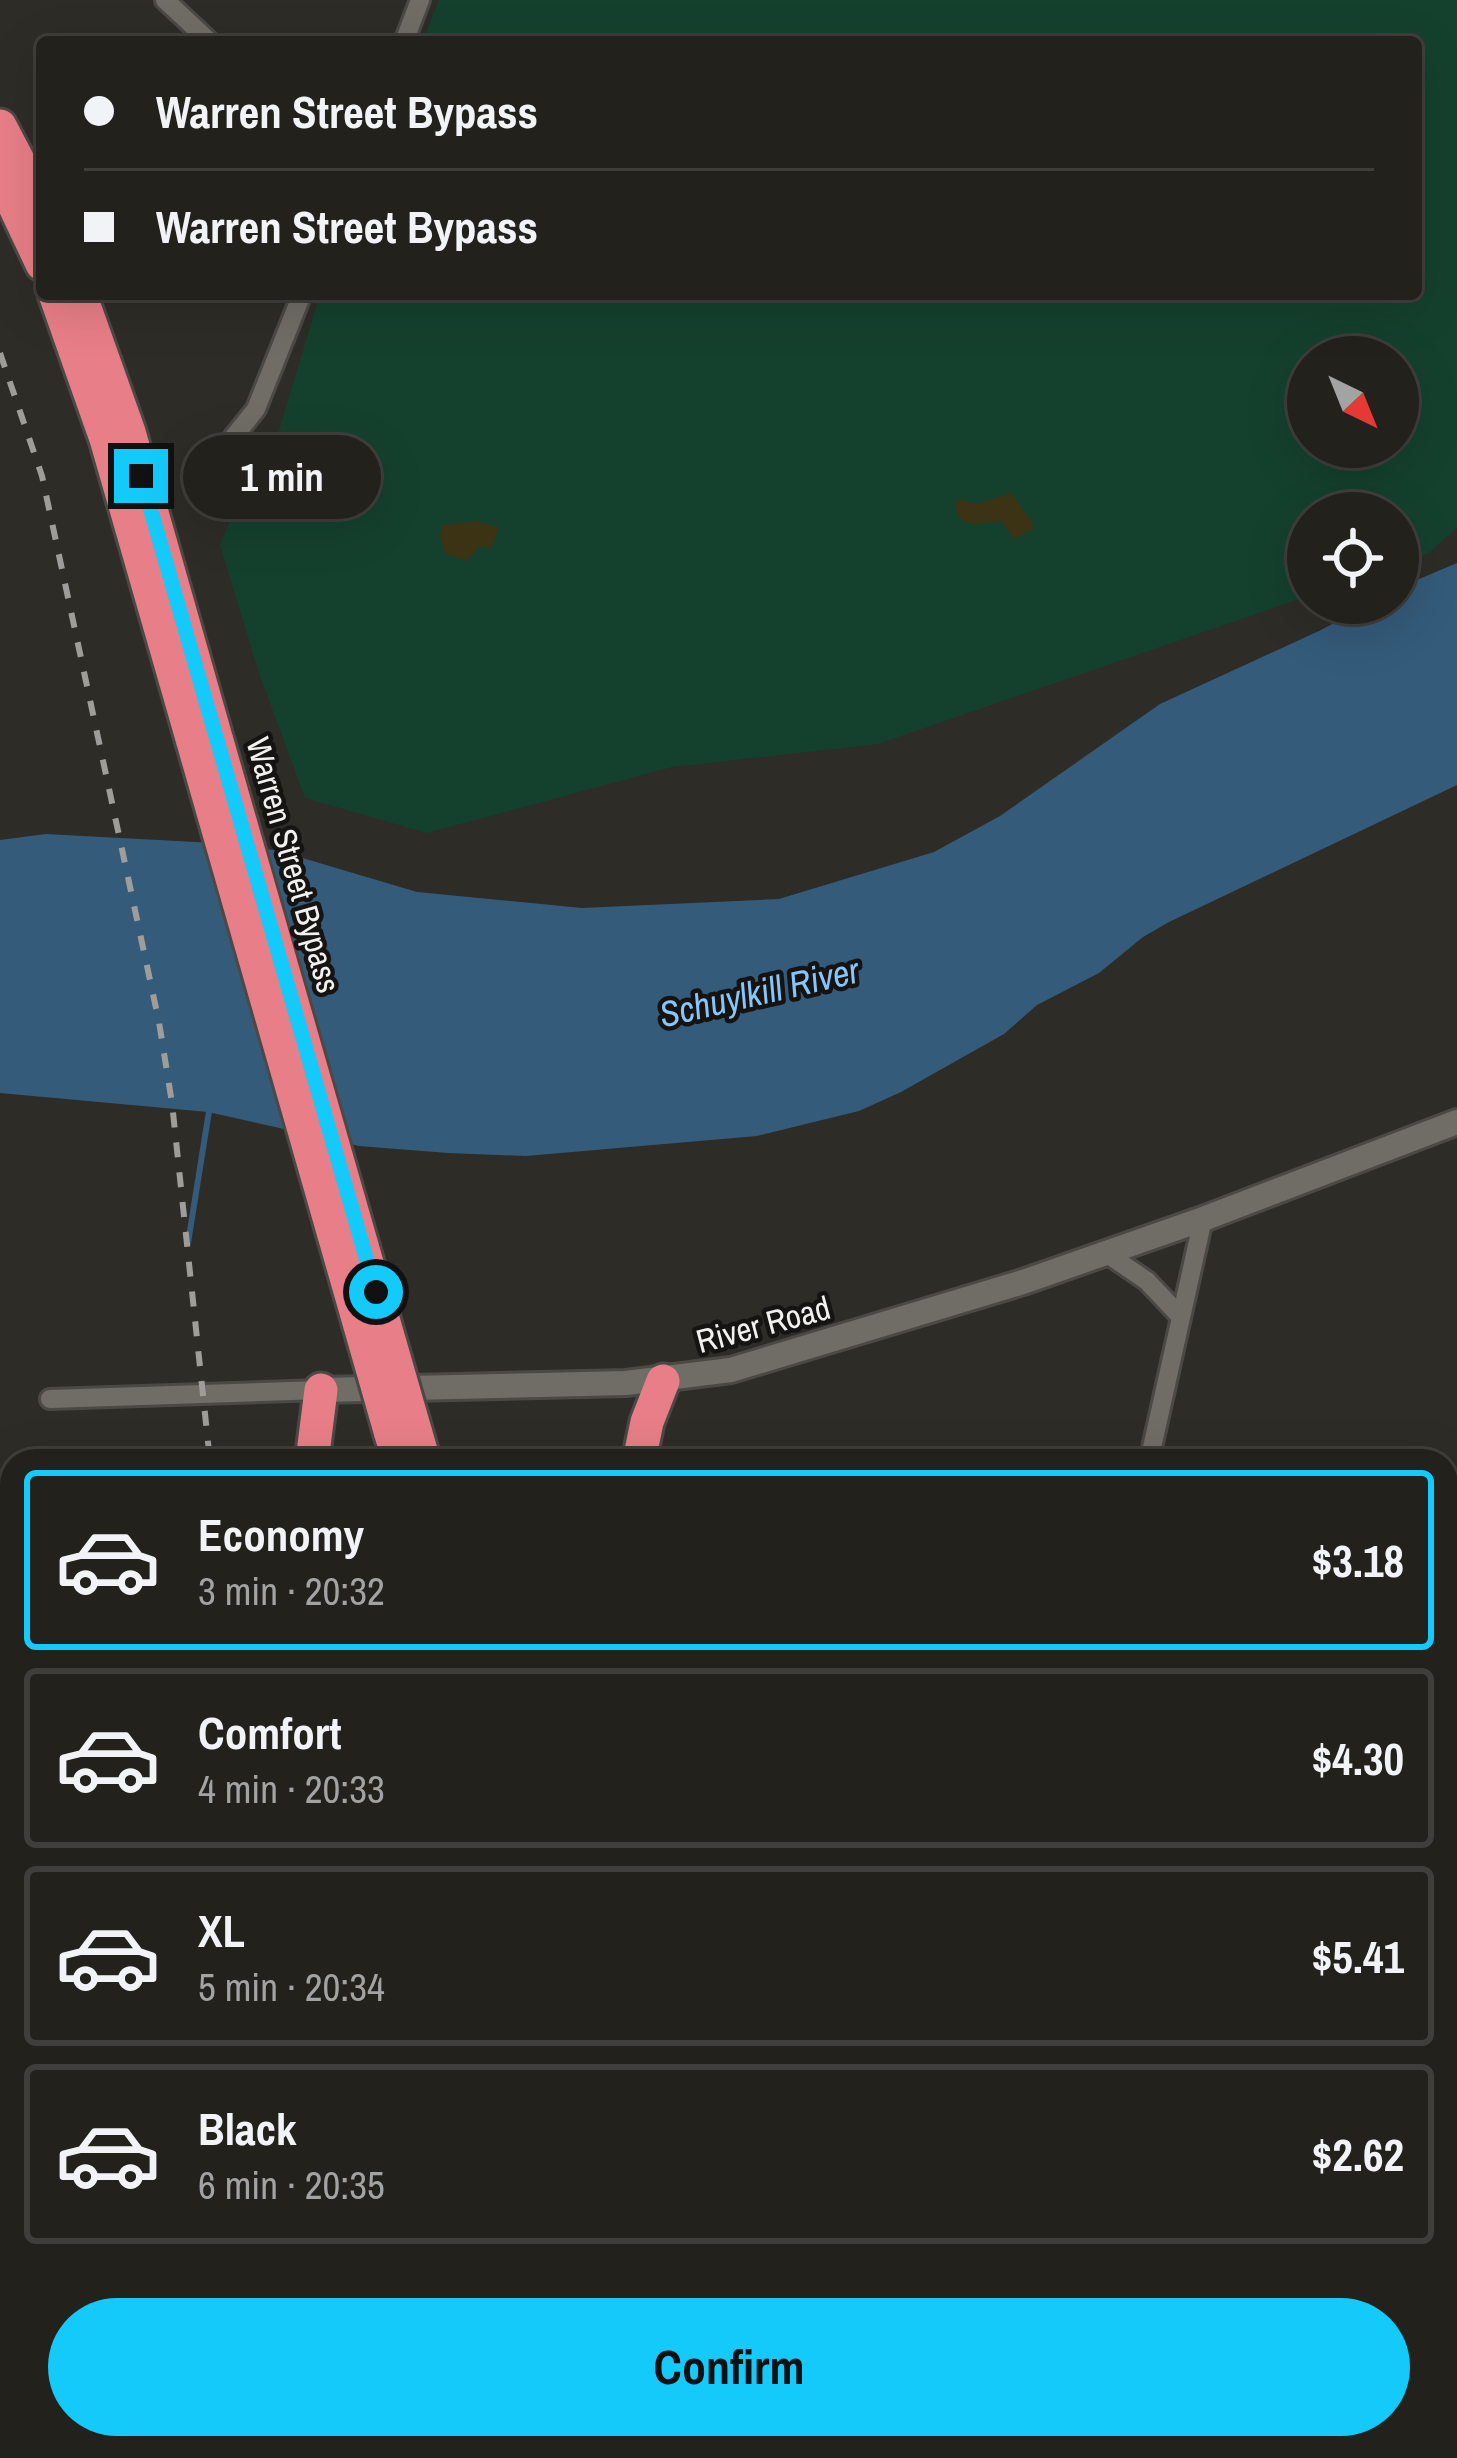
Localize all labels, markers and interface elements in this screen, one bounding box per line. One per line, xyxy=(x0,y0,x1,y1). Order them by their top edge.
text: Warren Street Bypass xyxy=(156,81,538,142)
text: Warren Street Bypass xyxy=(156,196,538,257)
north arrow xyxy=(1287,336,1419,468)
map controls xyxy=(1287,336,1419,624)
callout: 1 min xyxy=(183,434,381,518)
route end xyxy=(114,449,168,503)
text: 1 min xyxy=(240,451,324,503)
button: locate xyxy=(1287,492,1419,624)
street label: Warren Street Bypass xyxy=(237,732,351,998)
water label: Schuylkill River xyxy=(655,945,865,1038)
route start xyxy=(349,1265,403,1319)
street label: River Road xyxy=(691,1285,835,1363)
text: Economy xyxy=(198,1504,364,1565)
icon: car xyxy=(54,1506,162,1614)
text: $3.18 xyxy=(1312,1530,1404,1591)
text: 3 min · 20:32 xyxy=(198,1565,385,1617)
text: Comfort xyxy=(198,1702,341,1763)
icon: car xyxy=(54,1704,162,1812)
text: $4.30 xyxy=(1312,1728,1404,1789)
text: 4 min · 20:33 xyxy=(198,1763,385,1815)
text: XL xyxy=(198,1900,245,1961)
icon: car xyxy=(54,1902,162,2010)
text: $5.41 xyxy=(1312,1926,1404,1987)
text: 5 min · 20:34 xyxy=(198,1961,385,2013)
text: Black xyxy=(198,2098,296,2159)
icon: car xyxy=(54,2100,162,2208)
text: $2.62 xyxy=(1312,2124,1404,2185)
text: 6 min · 20:35 xyxy=(198,2159,385,2211)
button: Confirm xyxy=(48,2298,1410,2436)

